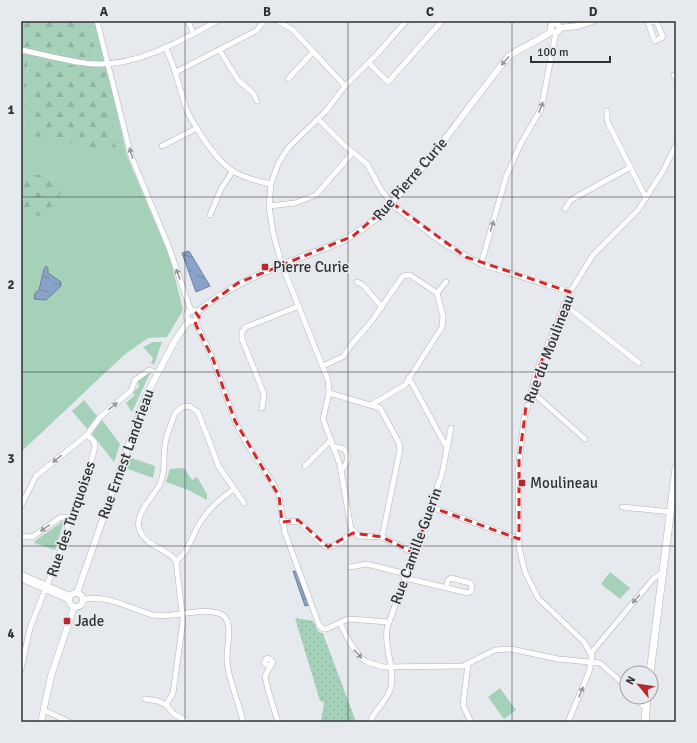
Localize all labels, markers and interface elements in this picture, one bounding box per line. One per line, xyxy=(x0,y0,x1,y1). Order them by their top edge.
text: A xyxy=(100,4,109,20)
text: B xyxy=(263,4,271,20)
text: C xyxy=(426,4,434,20)
text: D xyxy=(589,4,598,20)
scale bar xyxy=(531,38,610,64)
text: 100 m xyxy=(537,45,569,60)
one-way arrow xyxy=(501,56,510,66)
one-way arrow xyxy=(539,100,545,112)
text: 1 xyxy=(7,102,15,118)
street label: Rue Pierre Curie xyxy=(369,134,451,224)
one-way arrow xyxy=(128,147,134,159)
one-way arrow xyxy=(489,220,495,232)
place label: Pierre Curie xyxy=(273,258,349,276)
marker: Pierre Curie xyxy=(260,262,270,272)
one-way arrow xyxy=(175,267,181,279)
text: 2 xyxy=(7,277,15,293)
street label: Rue du Moulineau xyxy=(520,292,578,406)
street label: Rue Ernest Landrieau xyxy=(94,387,158,521)
one-way arrow xyxy=(108,402,119,410)
text: 3 xyxy=(7,451,15,467)
one-way arrow xyxy=(51,455,62,463)
street label: Rue des Turquoises xyxy=(43,458,99,579)
place label: Moulineau xyxy=(530,474,598,492)
marker: Moulineau xyxy=(517,478,527,488)
street label: Rue Camille Guerin xyxy=(387,485,445,607)
one-way arrow xyxy=(40,524,51,532)
one-way arrow xyxy=(631,594,640,605)
place label: Jade xyxy=(75,612,104,630)
marker: Jade xyxy=(62,616,72,626)
text: 4 xyxy=(7,626,15,642)
one-way arrow xyxy=(354,649,363,659)
north arrow xyxy=(619,665,659,705)
text: N xyxy=(623,674,638,687)
one-way arrow xyxy=(578,686,584,698)

